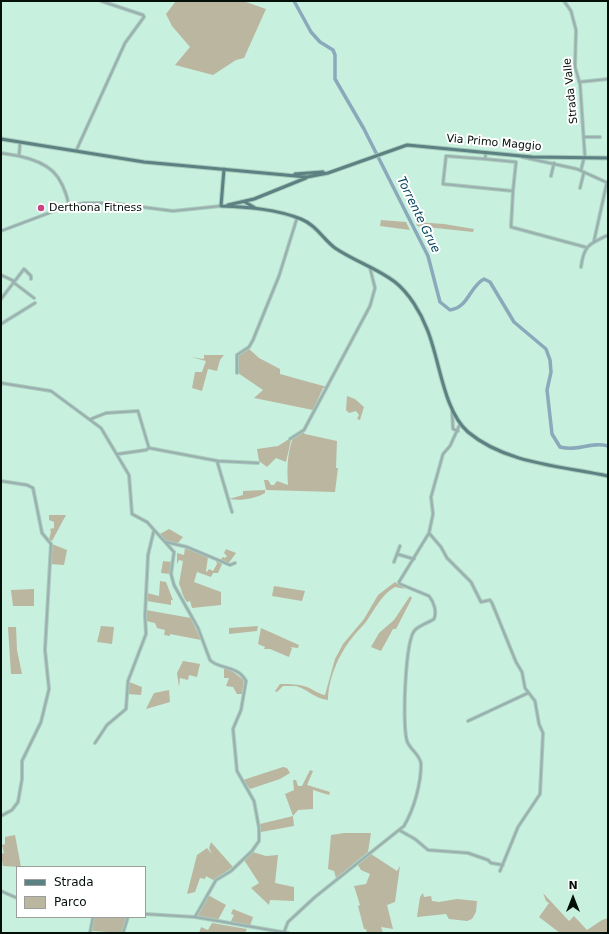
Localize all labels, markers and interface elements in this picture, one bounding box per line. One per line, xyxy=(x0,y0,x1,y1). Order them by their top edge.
street label: Strada Valle xyxy=(561,57,581,125)
street label: Via Primo Maggio xyxy=(446,132,542,154)
water label: Torrente Grue xyxy=(393,174,443,256)
place label: Derthona Fitness xyxy=(49,201,142,215)
marker: Derthona Fitness xyxy=(36,203,46,213)
legend xyxy=(16,866,146,918)
text: Strada xyxy=(54,875,94,889)
north arrow xyxy=(553,878,593,918)
text: N xyxy=(568,879,578,892)
text: Parco xyxy=(54,895,87,909)

